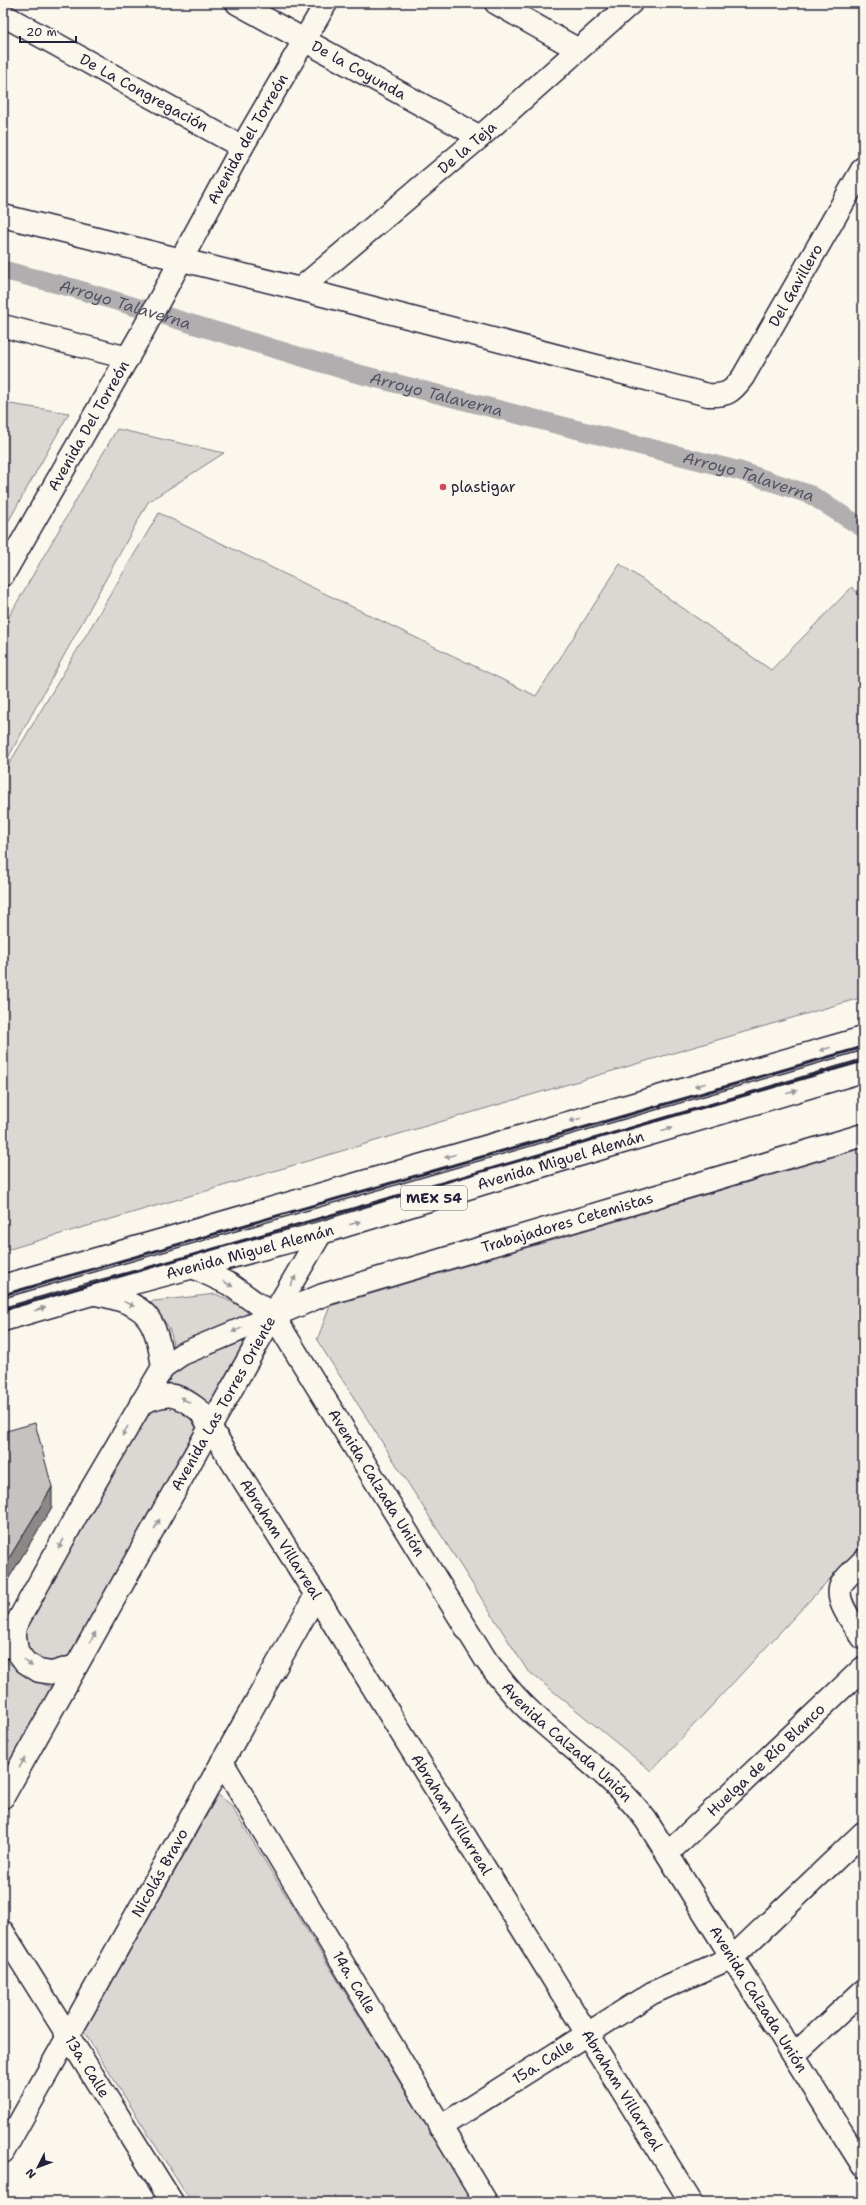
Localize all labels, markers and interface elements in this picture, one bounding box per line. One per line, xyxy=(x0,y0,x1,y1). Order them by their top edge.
scale bar xyxy=(20,18,76,44)
text: 20 m xyxy=(26,24,57,40)
street label: De la Coyunda xyxy=(308,36,410,105)
street label: De La Congregación xyxy=(76,49,212,136)
street label: Avenida del Torreón xyxy=(203,70,293,208)
street label: De la Teja xyxy=(434,116,501,178)
street label: Del Gavillero xyxy=(764,240,827,330)
water label: Arroyo Talaverna xyxy=(57,275,194,334)
street label: Avenida Del Torreón xyxy=(43,357,134,495)
water label: Arroyo Talaverna xyxy=(368,367,505,421)
water label: Arroyo Talaverna xyxy=(681,447,817,506)
place label: plastigar xyxy=(451,477,516,497)
marker: plastigar xyxy=(438,482,448,492)
one-way arrow xyxy=(819,1046,831,1052)
one-way arrow xyxy=(694,1082,706,1088)
one-way arrow xyxy=(786,1089,798,1095)
one-way arrow xyxy=(569,1117,581,1123)
street label: Avenida Miguel Alemán xyxy=(475,1126,646,1195)
one-way arrow xyxy=(661,1126,673,1132)
one-way arrow xyxy=(444,1153,456,1159)
road number: MEX 54 xyxy=(401,1186,467,1210)
street label: Trabajadores Cetemistas xyxy=(479,1188,656,1258)
street label: Avenida Miguel Alemán xyxy=(164,1220,336,1284)
one-way arrow xyxy=(349,1220,361,1226)
one-way arrow xyxy=(289,1276,296,1287)
one-way arrow xyxy=(222,1281,233,1288)
one-way arrow xyxy=(124,1300,135,1307)
one-way arrow xyxy=(35,1306,47,1312)
street label: Avenida Las Torres Oriente xyxy=(166,1313,280,1495)
one-way arrow xyxy=(232,1327,243,1333)
one-way arrow xyxy=(179,1397,191,1404)
street label: Avenida Calzada Unión xyxy=(323,1405,430,1560)
one-way arrow xyxy=(121,1425,128,1437)
street label: Abraham Villarreal xyxy=(235,1475,327,1604)
one-way arrow xyxy=(153,1518,160,1530)
one-way arrow xyxy=(57,1538,64,1550)
one-way arrow xyxy=(89,1631,96,1643)
one-way arrow xyxy=(23,1659,33,1668)
street label: Avenida Calzada Unión xyxy=(497,1678,636,1806)
street label: Huelga de Río Blanco xyxy=(703,1699,829,1821)
street label: Abraham Villarreal xyxy=(407,1750,497,1879)
one-way arrow xyxy=(19,1757,26,1768)
street label: Nicolás Bravo xyxy=(127,1825,193,1921)
street label: Avenida Calzada Unión xyxy=(705,1922,812,2076)
street label: 14a. Calle xyxy=(328,1947,381,2017)
street label: Abraham Villarreal xyxy=(577,2026,667,2155)
street label: 13a. Calle xyxy=(60,2032,114,2102)
street label: 15a. Calle xyxy=(509,2035,578,2089)
north arrow xyxy=(18,2147,58,2187)
text: N xyxy=(22,2165,39,2182)

